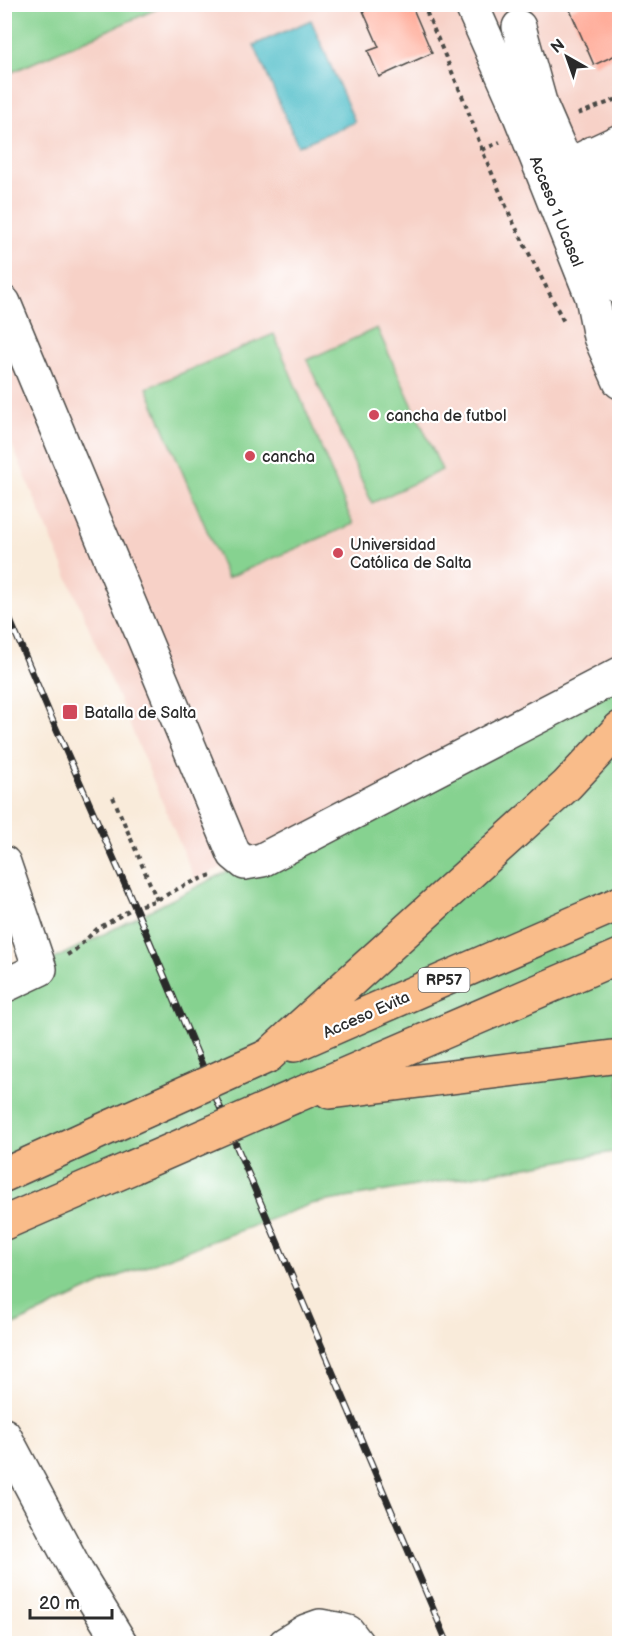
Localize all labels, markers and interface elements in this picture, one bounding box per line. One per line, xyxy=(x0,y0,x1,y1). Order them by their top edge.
north arrow xyxy=(537,27,597,87)
text: N xyxy=(548,36,569,58)
street label: Acceso 1 Ucasal xyxy=(525,153,586,270)
place label: cancha de futbol xyxy=(386,407,506,426)
marker: cancha de futbol xyxy=(367,408,381,422)
place label: cancha xyxy=(262,448,315,467)
marker: cancha xyxy=(243,449,257,463)
place label: Universidad Católica de Salta xyxy=(350,536,472,573)
marker: Universidad Católica de Salta xyxy=(331,546,345,560)
marker: Batalla de Salta xyxy=(61,703,79,721)
place label: Batalla de Salta xyxy=(84,704,196,723)
road number: RP57 xyxy=(418,968,470,992)
street label: Acceso Evita xyxy=(320,988,413,1043)
scale bar xyxy=(30,1582,112,1620)
text: 20 m xyxy=(39,1593,80,1614)

